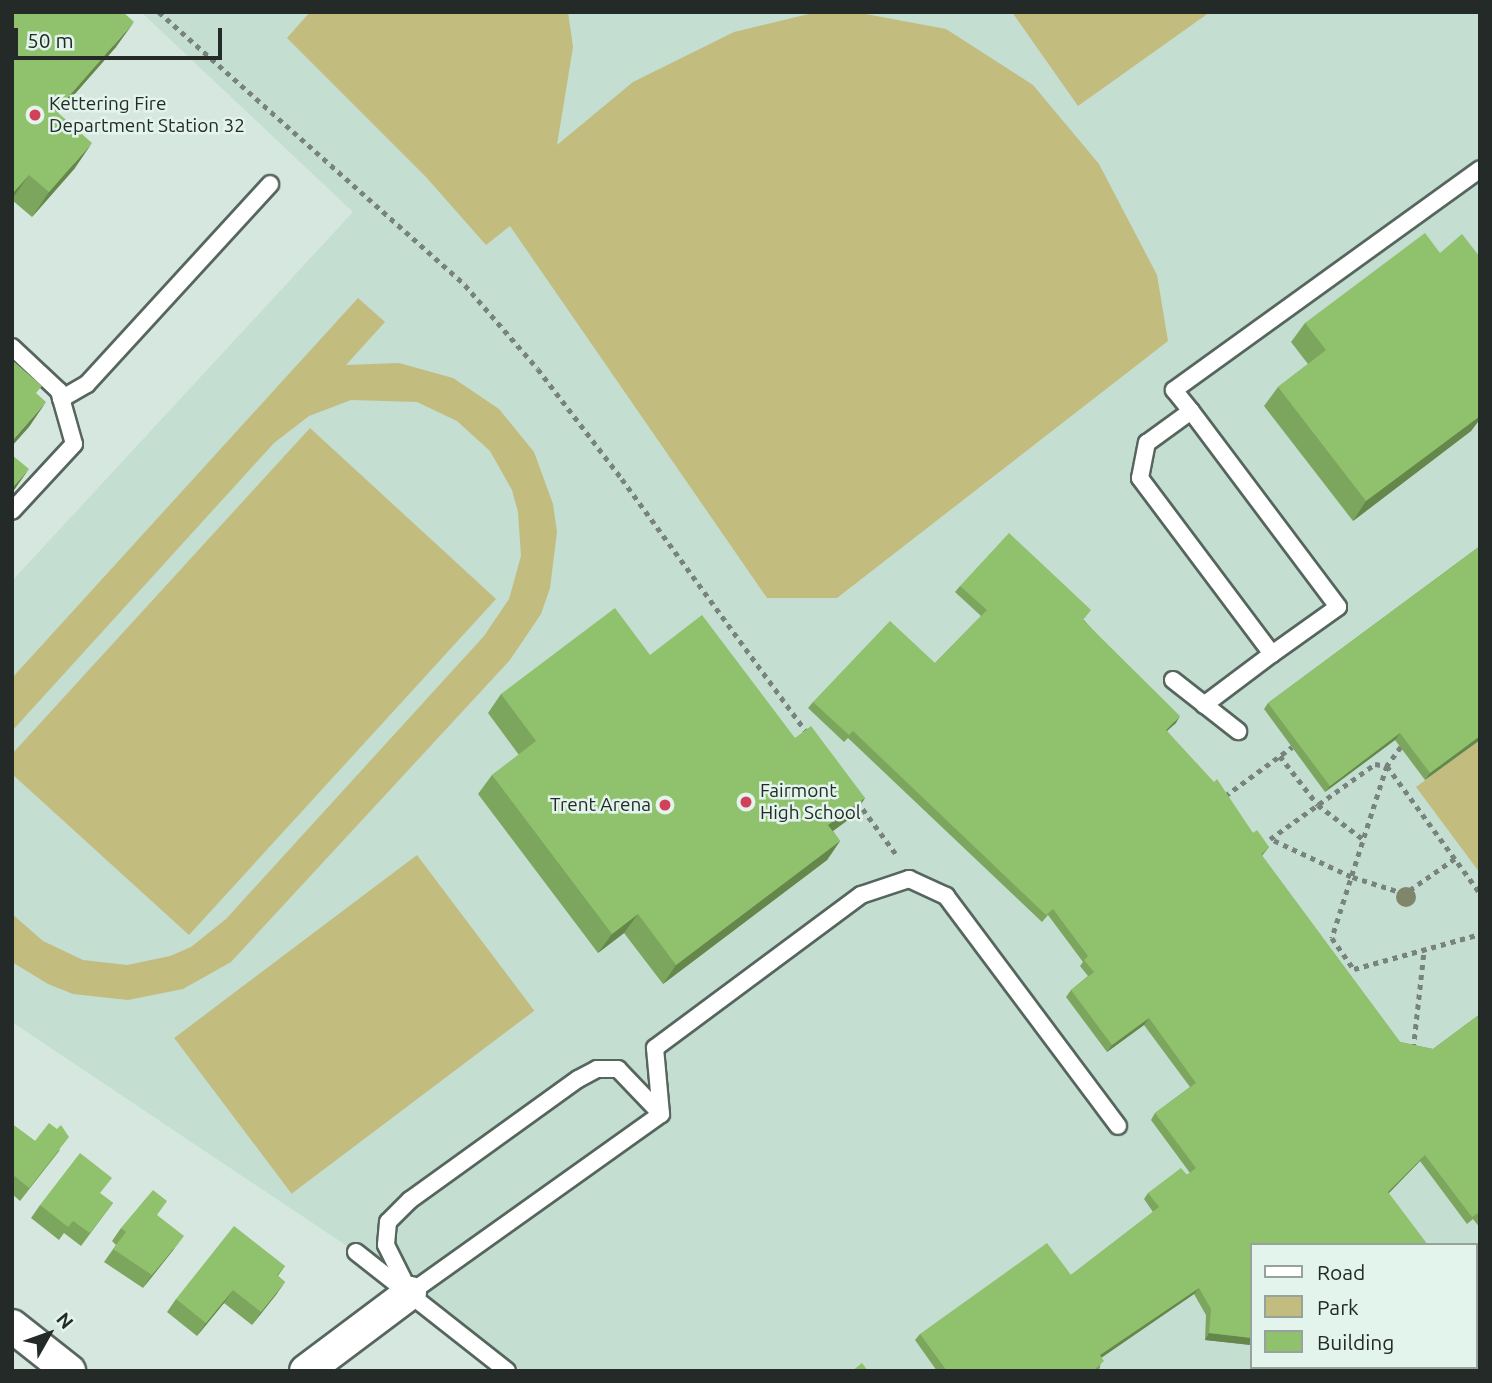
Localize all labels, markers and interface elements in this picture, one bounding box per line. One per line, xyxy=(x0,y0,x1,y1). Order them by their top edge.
scale bar xyxy=(18,14,226,58)
text: 50 m xyxy=(27,28,74,52)
place label: Kettering Fire Department Station 32 xyxy=(49,93,245,137)
marker: Kettering Fire Department Station 32 xyxy=(27,107,43,123)
place label: Fairmont High School xyxy=(760,780,861,824)
place label: Trent Arena xyxy=(550,794,651,816)
marker: Fairmont High School xyxy=(738,794,754,810)
marker: Trent Arena xyxy=(657,797,673,813)
legend xyxy=(1250,1243,1478,1369)
text: Road xyxy=(1317,1260,1365,1284)
text: Park xyxy=(1317,1295,1359,1319)
north arrow xyxy=(14,1299,84,1369)
text: N xyxy=(52,1308,78,1333)
text: Building xyxy=(1317,1330,1394,1354)

